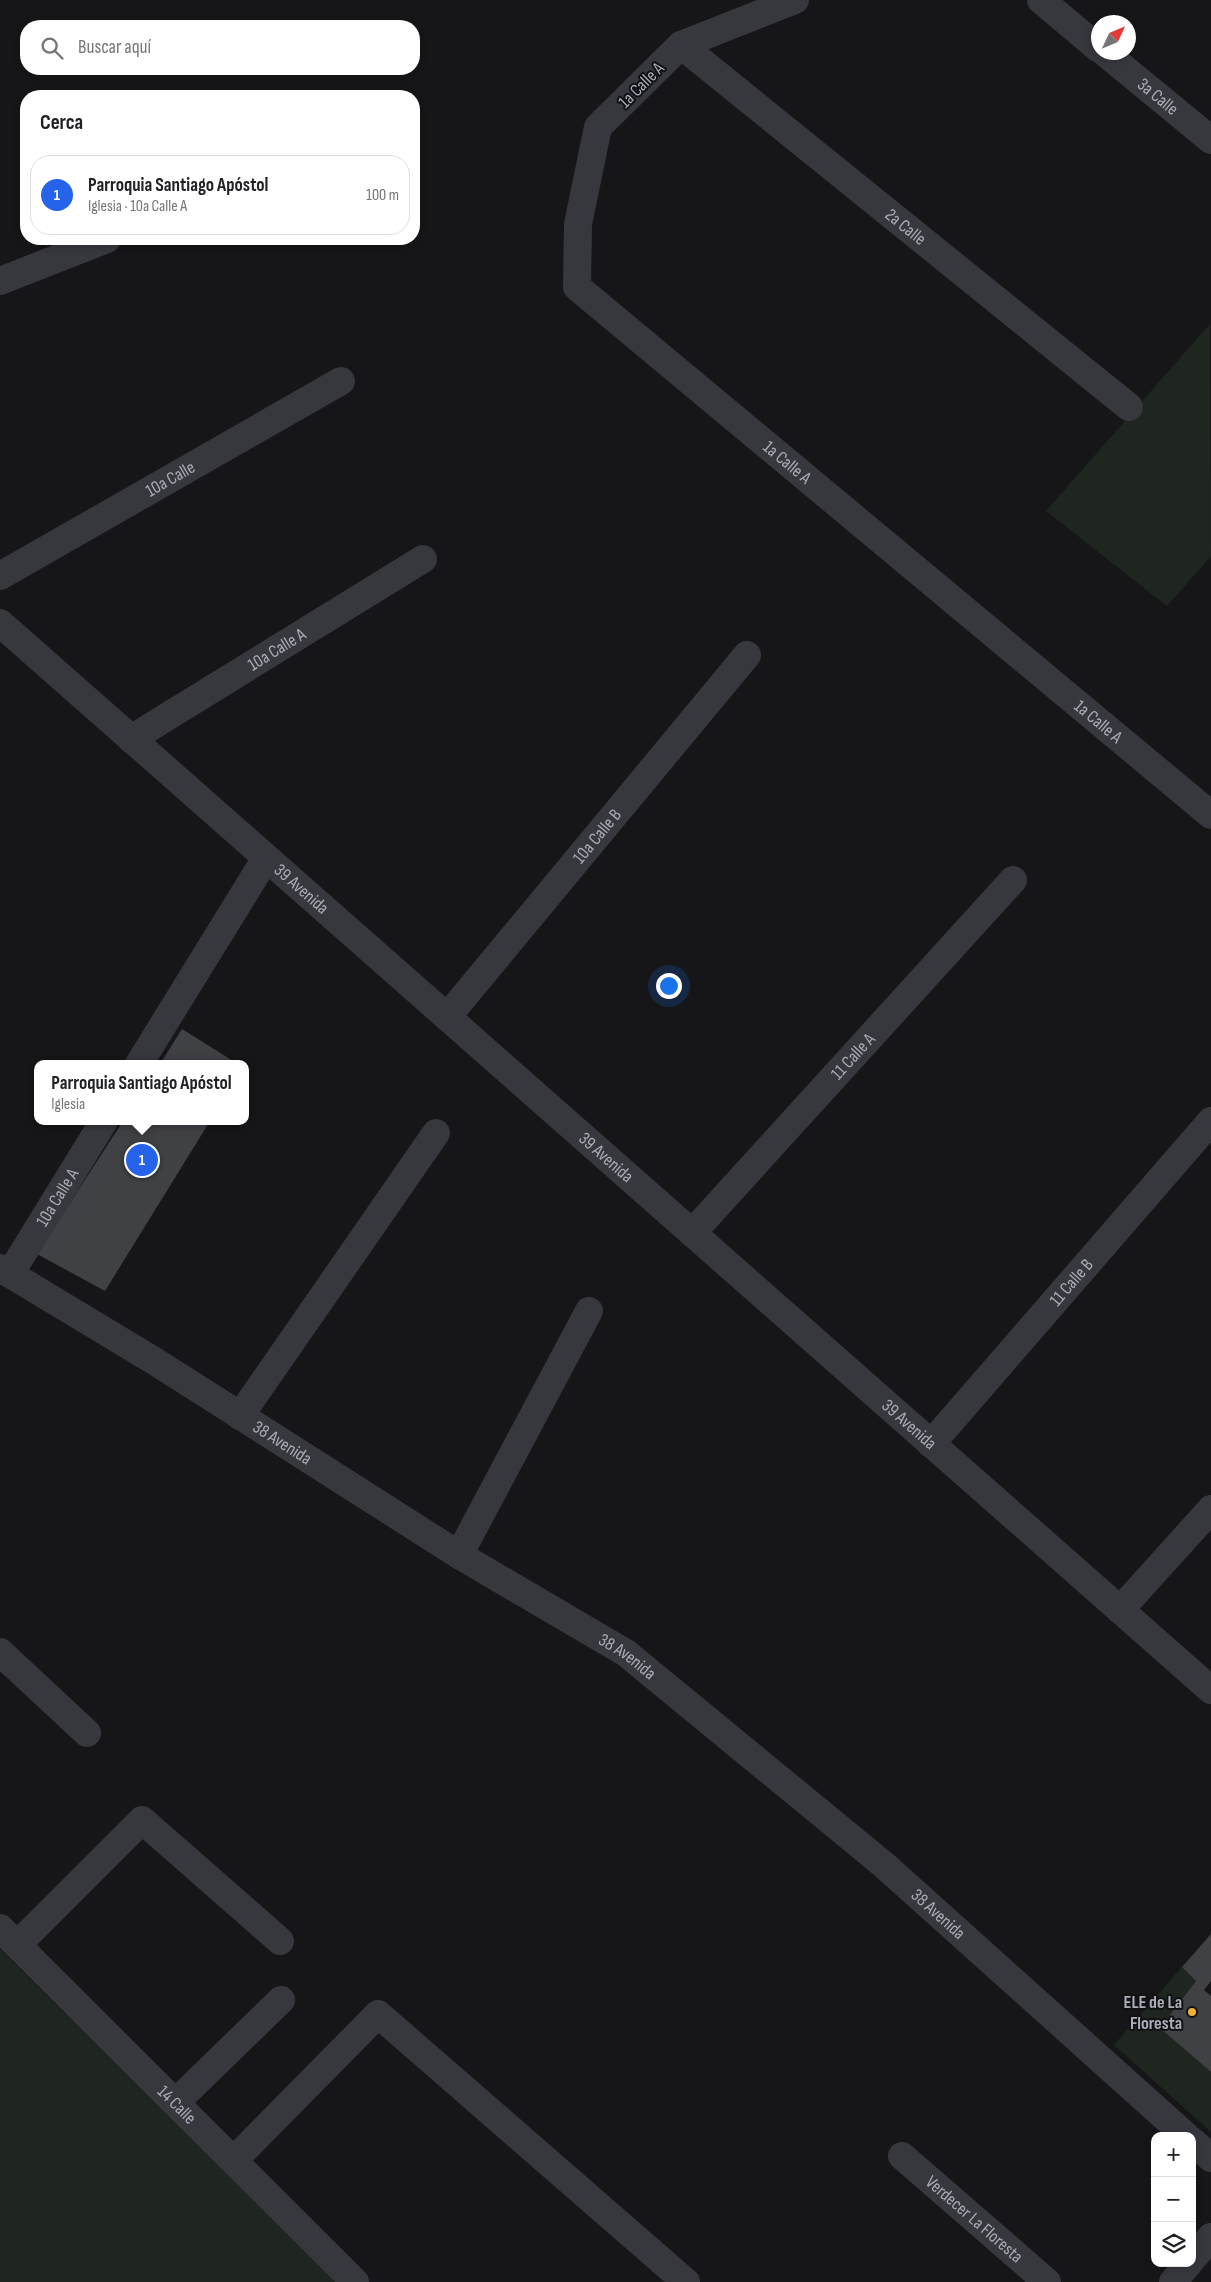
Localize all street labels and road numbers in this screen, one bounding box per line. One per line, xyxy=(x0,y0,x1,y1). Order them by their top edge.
street label: 1a Calle A xyxy=(614,58,669,113)
street label: 3a Calle xyxy=(1133,74,1182,120)
street label: 2a Calle xyxy=(881,204,930,250)
street label: 1a Calle A xyxy=(759,437,816,489)
street label: 10a Calle xyxy=(142,457,199,502)
street label: 10a Calle A xyxy=(244,624,310,675)
street label: 1a Calle A xyxy=(1070,696,1127,748)
street label: 10a Calle B xyxy=(569,805,626,868)
street label: 39 Avenida xyxy=(270,860,333,919)
street label: 11 Calle A xyxy=(827,1029,880,1084)
street label: 39 Avenida xyxy=(574,1128,637,1187)
street label: 10a Calle A xyxy=(32,1165,83,1230)
street label: 11 Calle B xyxy=(1045,1255,1098,1311)
street label: 39 Avenida xyxy=(878,1395,941,1454)
street label: 38 Avenida xyxy=(249,1417,315,1469)
street label: 38 Avenida xyxy=(595,1629,660,1684)
street label: 38 Avenida xyxy=(907,1885,969,1944)
street label: 14 Calle xyxy=(153,2081,200,2129)
street label: Verdecer La Floresta xyxy=(921,2171,1027,2267)

